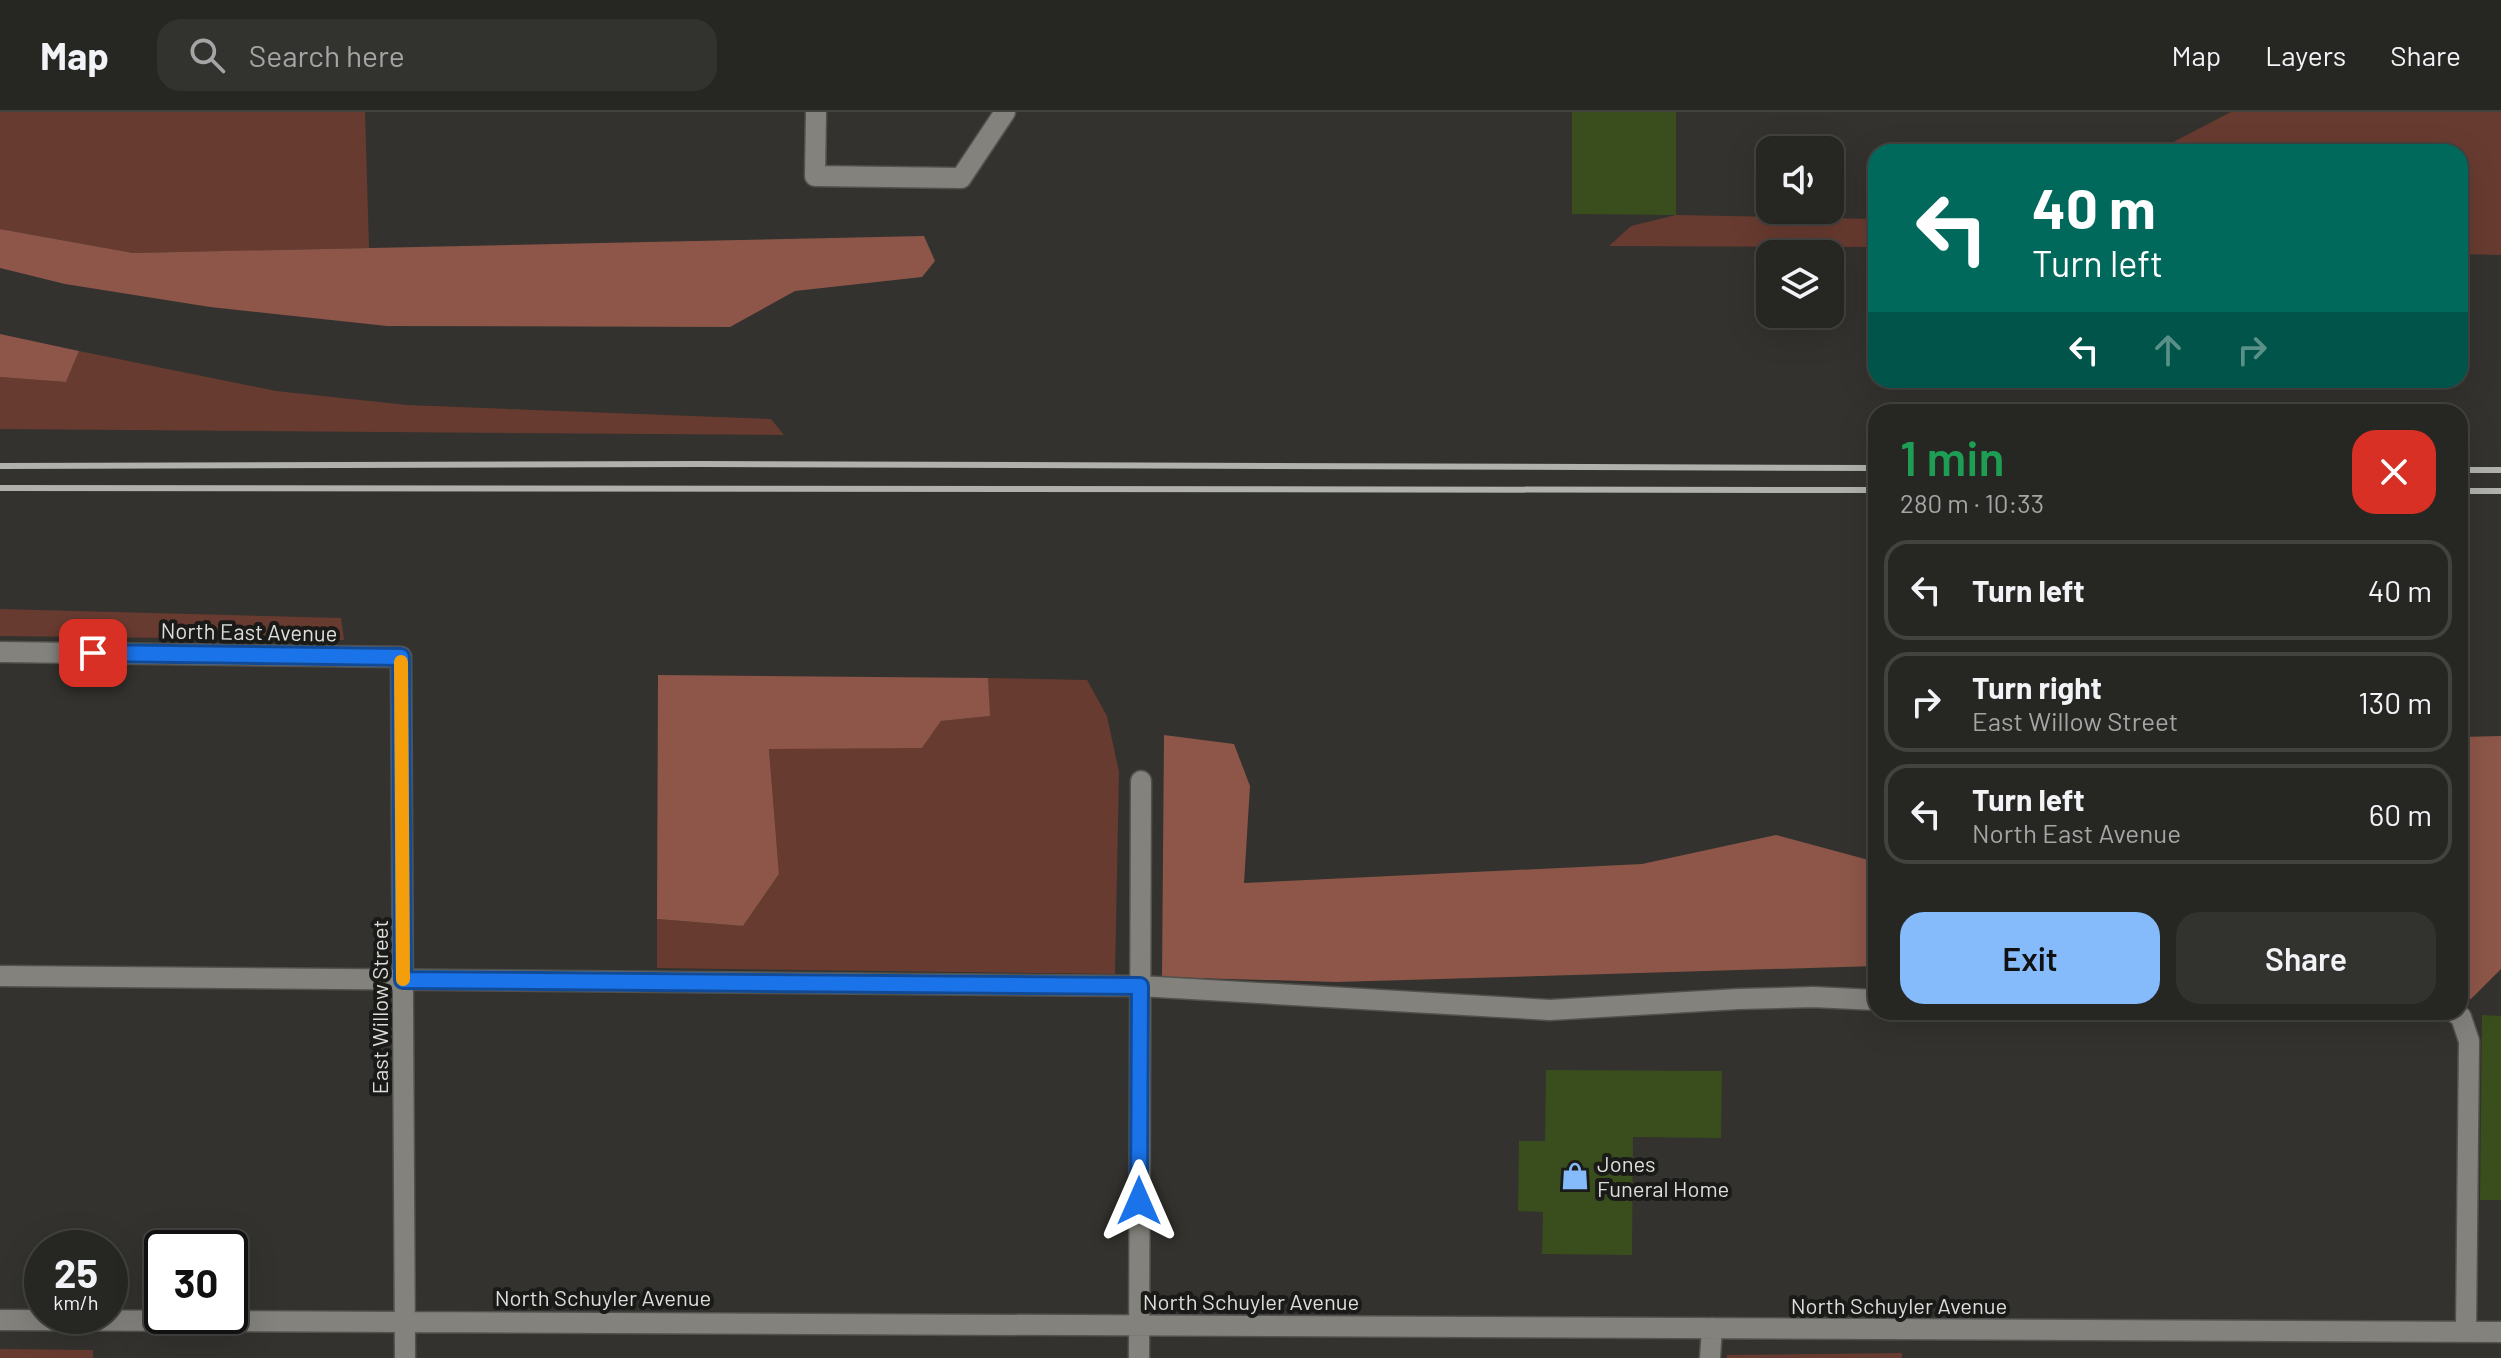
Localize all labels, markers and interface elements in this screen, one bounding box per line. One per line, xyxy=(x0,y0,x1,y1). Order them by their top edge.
search box xyxy=(157,19,717,91)
text: Map xyxy=(40,32,109,78)
icon: search xyxy=(185,33,229,77)
text: Search here xyxy=(249,37,405,73)
text: Map xyxy=(2171,38,2221,72)
text: Layers xyxy=(2265,38,2346,72)
text: Share xyxy=(2390,38,2461,72)
map controls xyxy=(1756,136,1844,328)
button: sound xyxy=(1756,136,1844,224)
text: 40 m xyxy=(2032,173,2156,240)
icon: left xyxy=(1900,176,2004,280)
button: layers xyxy=(1756,240,1844,328)
text: Turn left xyxy=(2032,241,2163,284)
icon: left xyxy=(2062,328,2106,372)
icon: ahead xyxy=(2146,328,2190,372)
icon: right xyxy=(2230,328,2274,372)
text: 1 min xyxy=(1900,428,2005,486)
button: close xyxy=(2352,430,2436,514)
text: 280 m · 10:33 xyxy=(1900,487,2044,518)
icon: left xyxy=(1904,568,1948,612)
text: Turn left xyxy=(1972,572,2085,608)
text: 40 m xyxy=(2368,572,2432,608)
street label: North East Avenue xyxy=(160,616,338,646)
pin xyxy=(59,619,127,687)
icon: arrive xyxy=(71,631,115,675)
text: Turn right xyxy=(1972,669,2102,705)
icon: right xyxy=(1904,680,1948,724)
text: 130 m xyxy=(2358,684,2432,720)
text: East Willow Street xyxy=(1972,705,2178,736)
text: Turn left xyxy=(1972,781,2085,817)
icon: left xyxy=(1904,792,1948,836)
text: 60 m xyxy=(2369,796,2432,832)
text: North East Avenue xyxy=(1972,817,2181,848)
button: Exit xyxy=(1900,912,2160,1004)
button: Share xyxy=(2176,912,2436,1004)
street label: East Willow Street xyxy=(366,920,392,1094)
place label: Jones Funeral Home xyxy=(1597,1150,1729,1201)
position arrow xyxy=(1097,1159,1181,1243)
shop icon: Jones Funeral Home xyxy=(1560,1161,1590,1191)
speed limit sign: 30 xyxy=(144,1230,248,1334)
text: 25 xyxy=(54,1248,98,1296)
street label: North Schuyler Avenue xyxy=(495,1284,711,1310)
street label: North Schuyler Avenue xyxy=(1143,1288,1359,1314)
text: km/h xyxy=(53,1290,99,1314)
street label: North Schuyler Avenue xyxy=(1791,1292,2007,1318)

